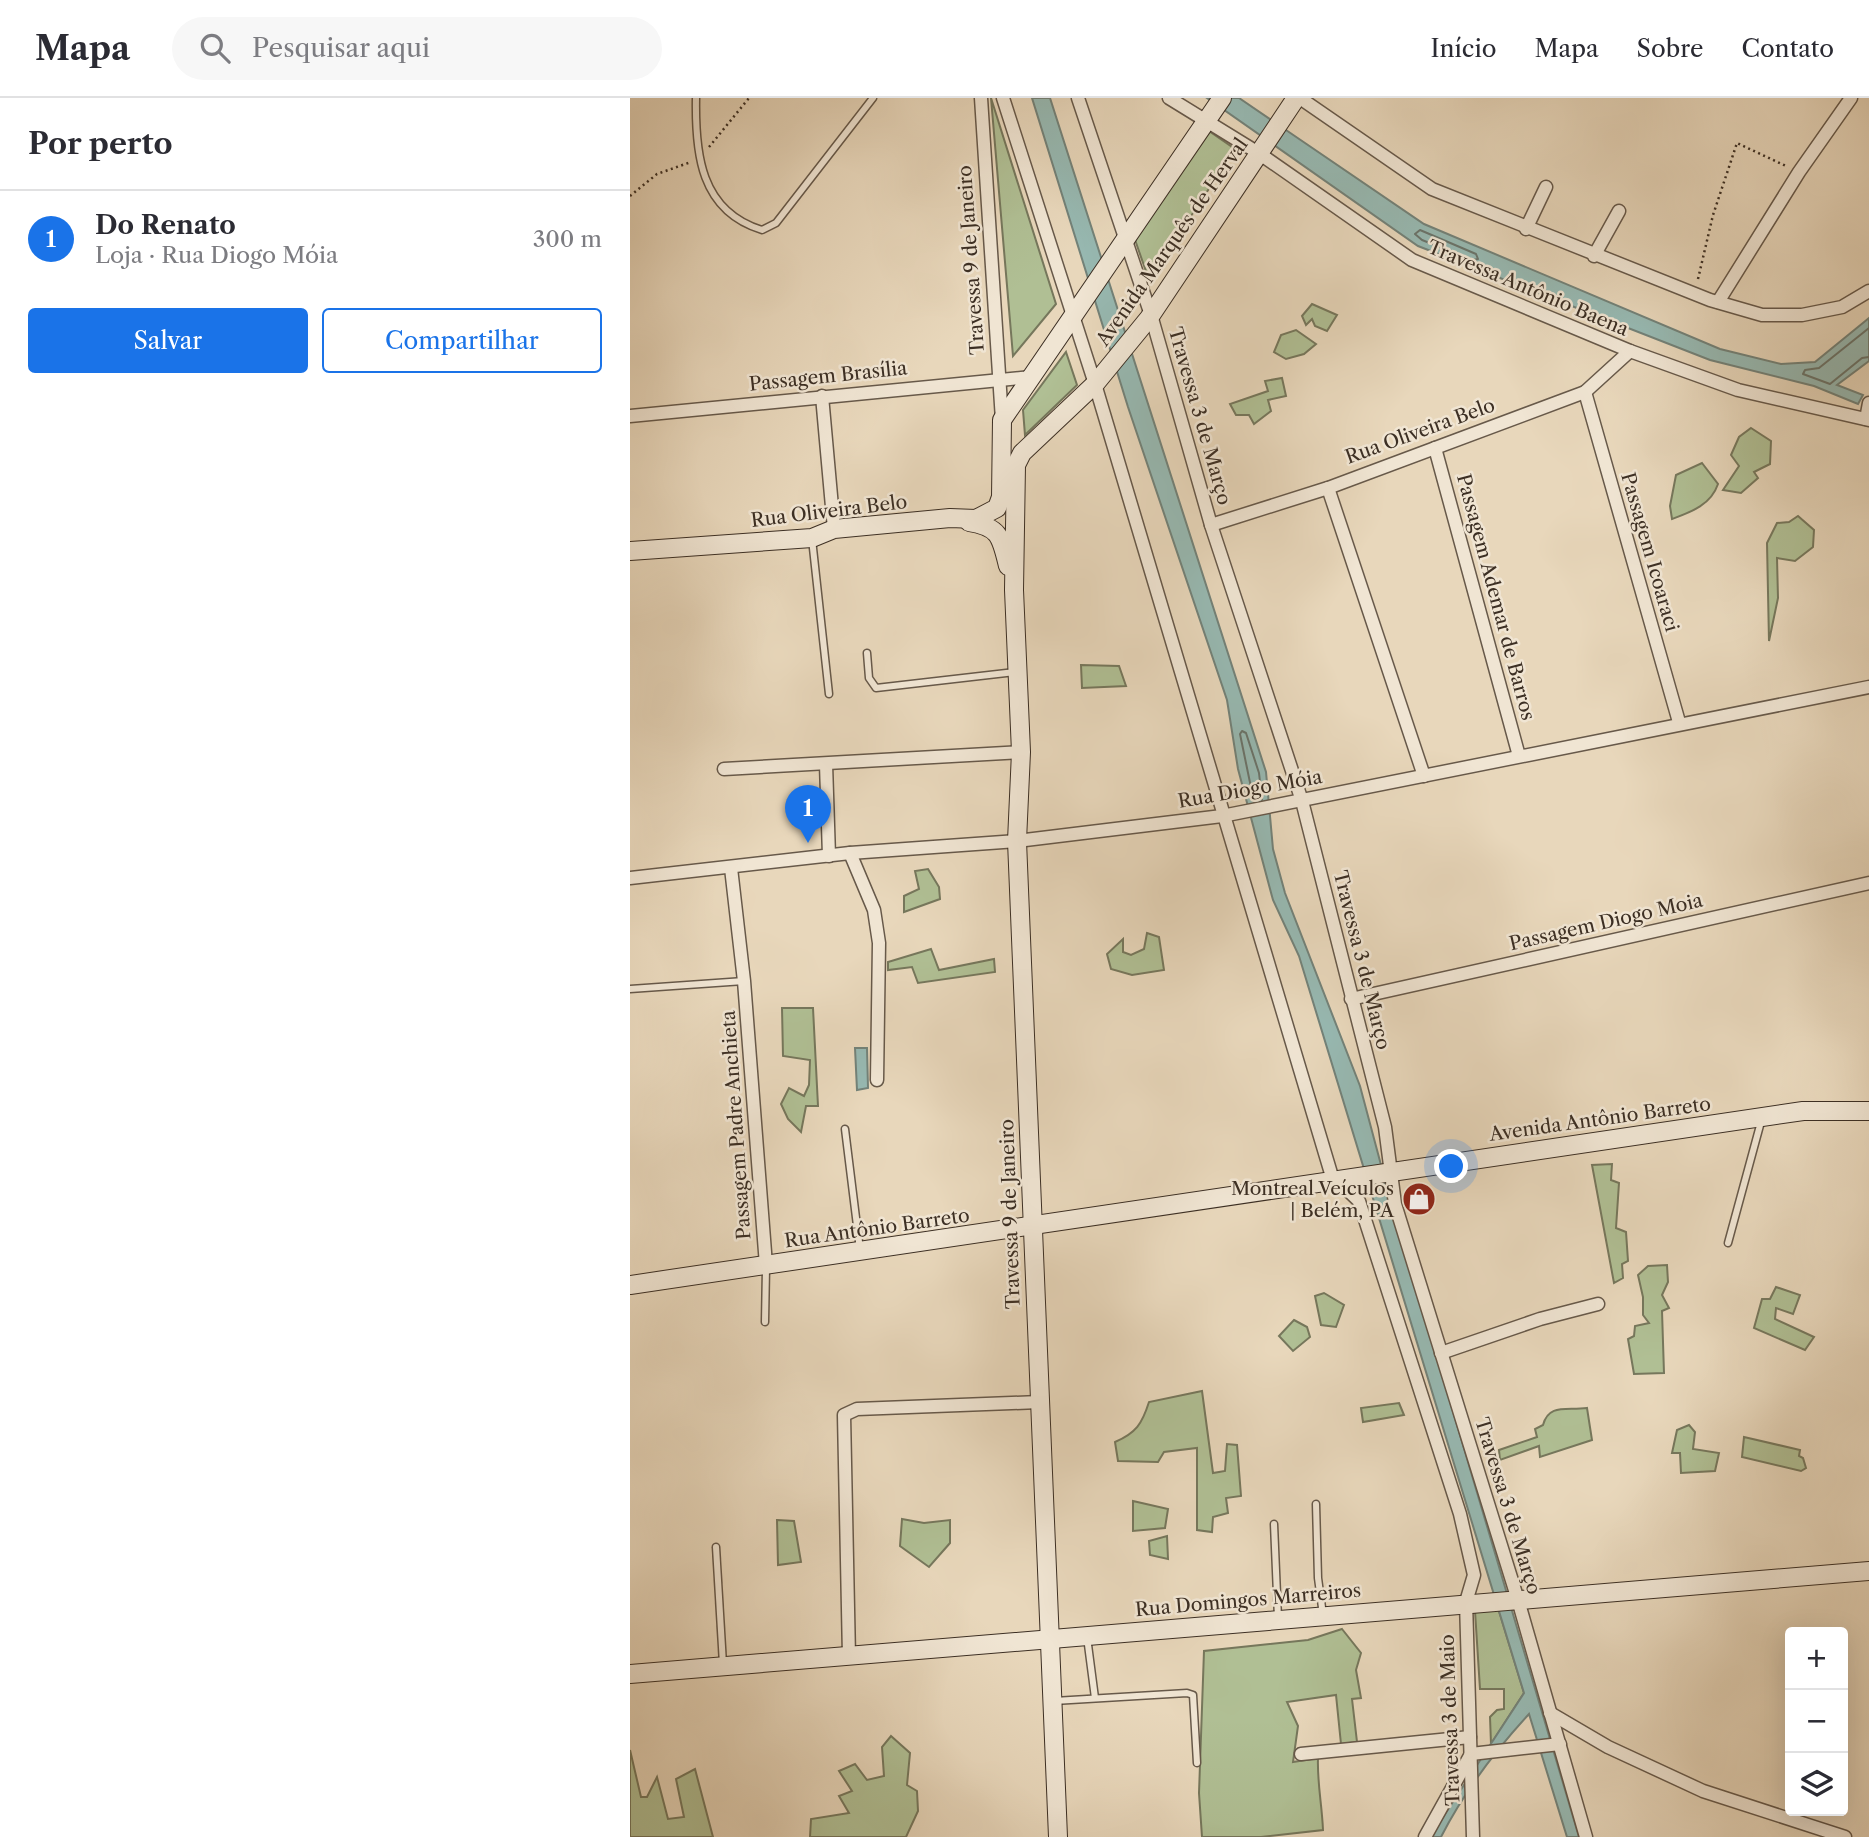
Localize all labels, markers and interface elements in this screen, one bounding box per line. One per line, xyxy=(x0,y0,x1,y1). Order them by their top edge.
search box xyxy=(172,17,662,80)
text: Mapa xyxy=(35,28,130,69)
icon: search xyxy=(196,29,234,67)
text: Pesquisar aqui xyxy=(252,32,430,64)
text: Início xyxy=(1430,34,1496,63)
text: Mapa xyxy=(1534,34,1599,63)
text: Sobre xyxy=(1637,34,1703,63)
text: Contato xyxy=(1741,34,1834,63)
text: Por perto xyxy=(28,125,173,162)
street label: Avenida Marquês de Herval xyxy=(1091,133,1253,351)
street label: Travessa 9 de Janeiro xyxy=(953,164,989,356)
text: Do Renato xyxy=(95,209,236,241)
text: 1 xyxy=(46,225,56,253)
text: 300 m xyxy=(533,225,602,253)
street label: Travessa Antônio Baena xyxy=(1424,235,1632,341)
text: Loja · Rua Diogo Móia xyxy=(95,241,338,269)
button: Salvar xyxy=(28,308,308,373)
button: Compartilhar xyxy=(322,308,602,373)
street label: Travessa 3 de Março xyxy=(1164,325,1236,507)
street label: Passagem Brasília xyxy=(748,356,908,396)
street label: Rua Oliveira Belo xyxy=(1342,393,1498,469)
street label: Passagem Icoaraci xyxy=(1616,470,1684,634)
street label: Passagem Ademar de Barros xyxy=(1452,471,1540,723)
street label: Rua Oliveira Belo xyxy=(749,490,909,532)
street label: Rua Diogo Móia xyxy=(1176,765,1324,813)
pin: 1 xyxy=(785,785,831,843)
street label: Travessa 3 de Março xyxy=(1329,868,1395,1052)
street label: Passagem Diogo Moia xyxy=(1507,889,1705,955)
street label: Passagem Padre Anchieta xyxy=(717,1010,755,1240)
street label: Avenida Antônio Barreto xyxy=(1487,1092,1712,1146)
street label: Travessa 9 de Janeiro xyxy=(995,1119,1025,1309)
your location xyxy=(1434,1149,1468,1183)
place label: Montreal Veículos | Belém, PA xyxy=(1231,1177,1395,1222)
shop icon: Montreal Veículos | Belém, PA xyxy=(1400,1180,1438,1218)
street label: Rua Antônio Barreto xyxy=(783,1204,971,1252)
street label: Travessa 3 de Março xyxy=(1470,1415,1546,1597)
street label: Rua Domingos Marreiros xyxy=(1134,1579,1362,1621)
map controls xyxy=(1785,1627,1848,1816)
button: + xyxy=(1785,1627,1848,1690)
street label: Travessa 3 de Maio xyxy=(1436,1634,1464,1806)
button: − xyxy=(1785,1690,1848,1753)
button: layers xyxy=(1785,1753,1848,1816)

